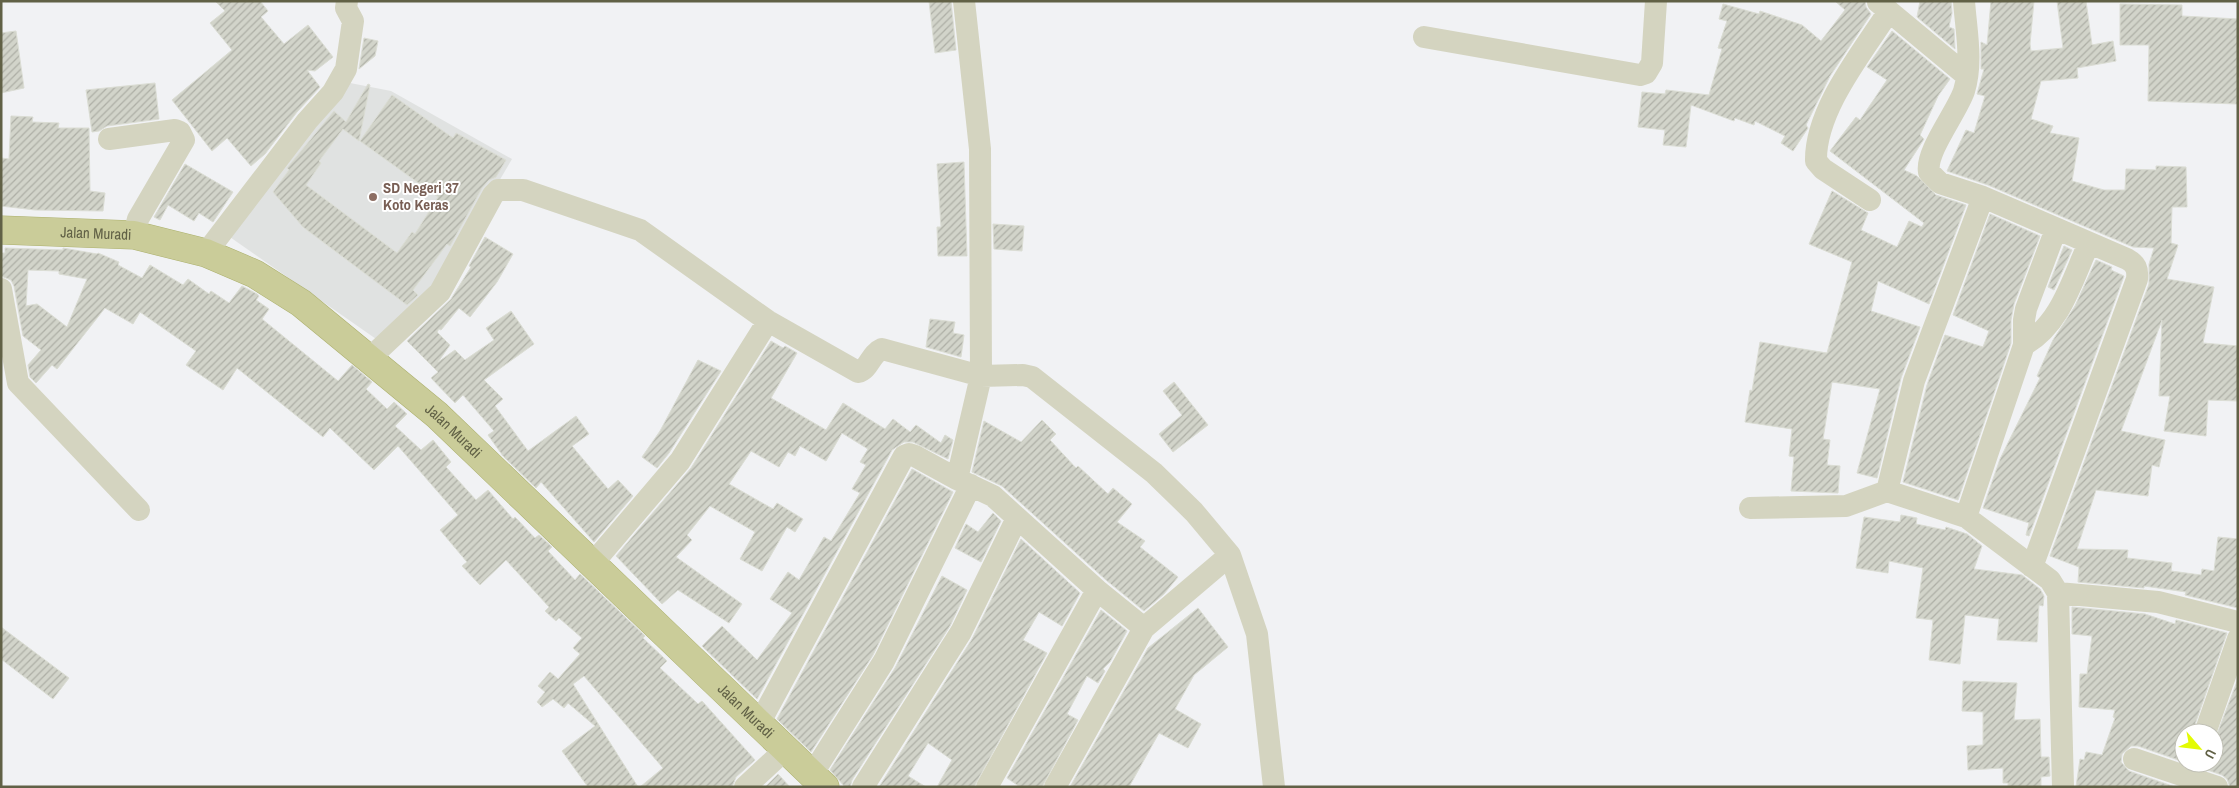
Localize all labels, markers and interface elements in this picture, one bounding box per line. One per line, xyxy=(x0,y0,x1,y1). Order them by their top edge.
place label: SD Negeri 37 Koto Keras xyxy=(383,177,459,215)
marker: SD Negeri 37 Koto Keras xyxy=(367,191,379,203)
street label: Jalan Muradi xyxy=(60,221,132,245)
street label: Jalan Muradi xyxy=(421,398,487,463)
street label: Jalan Muradi xyxy=(713,679,779,743)
north arrow xyxy=(2174,723,2224,773)
text: U xyxy=(2201,746,2220,762)

